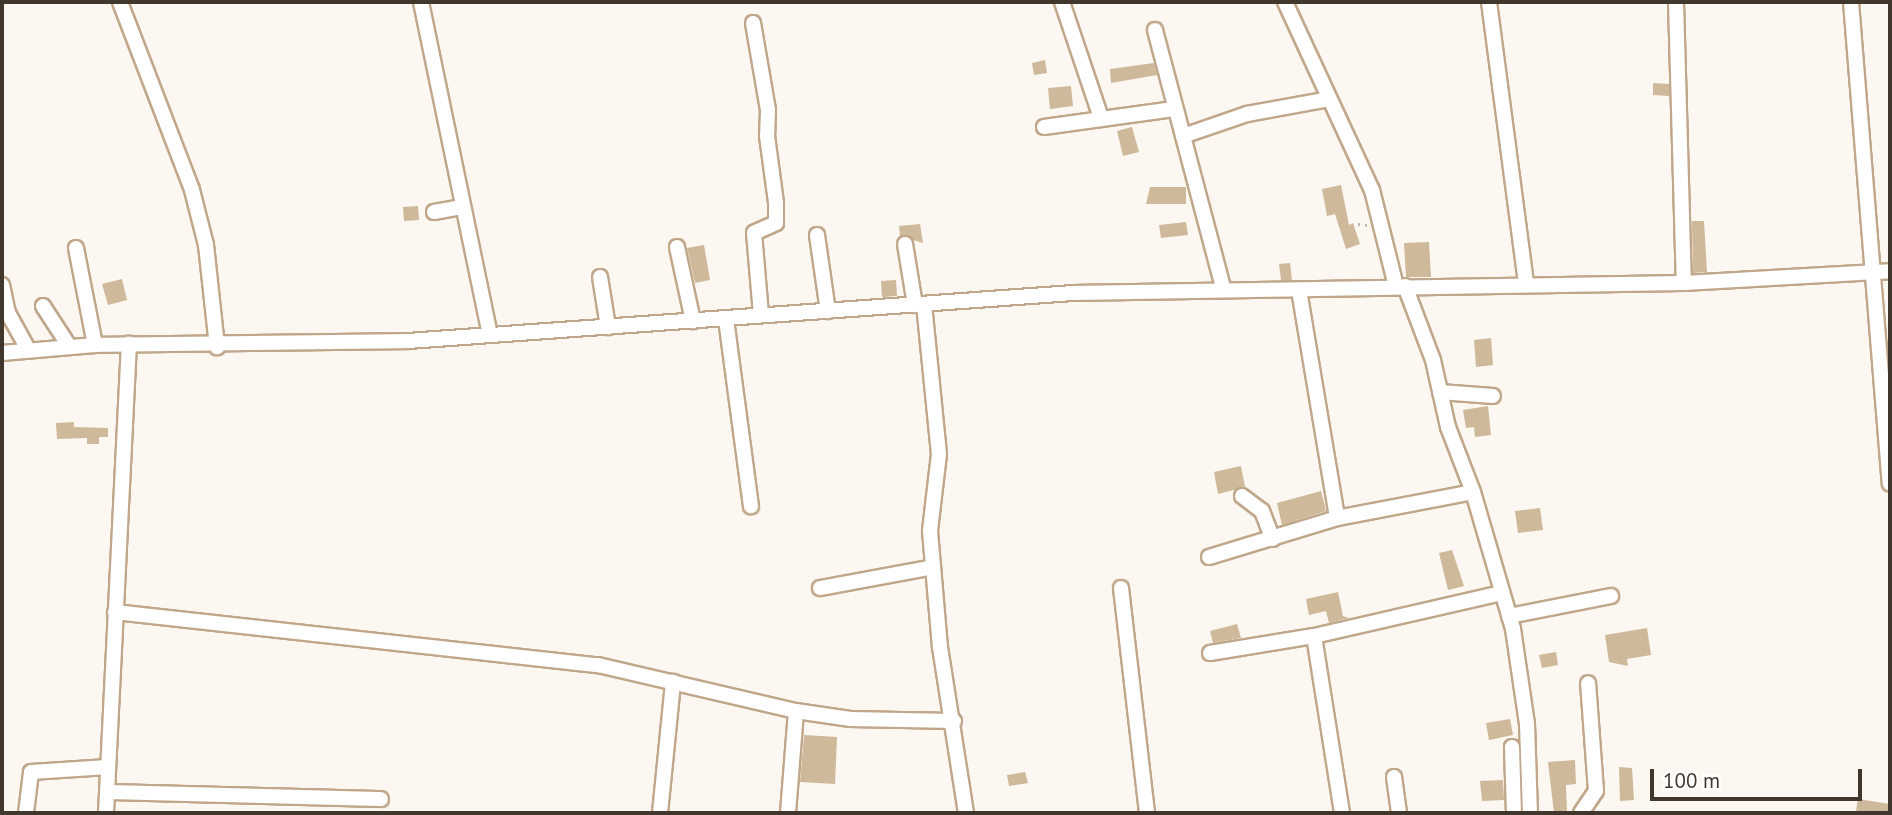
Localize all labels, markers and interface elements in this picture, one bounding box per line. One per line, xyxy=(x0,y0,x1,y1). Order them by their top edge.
scale bar xyxy=(1654,756,1866,800)
text: 100 m xyxy=(1663,767,1720,794)

